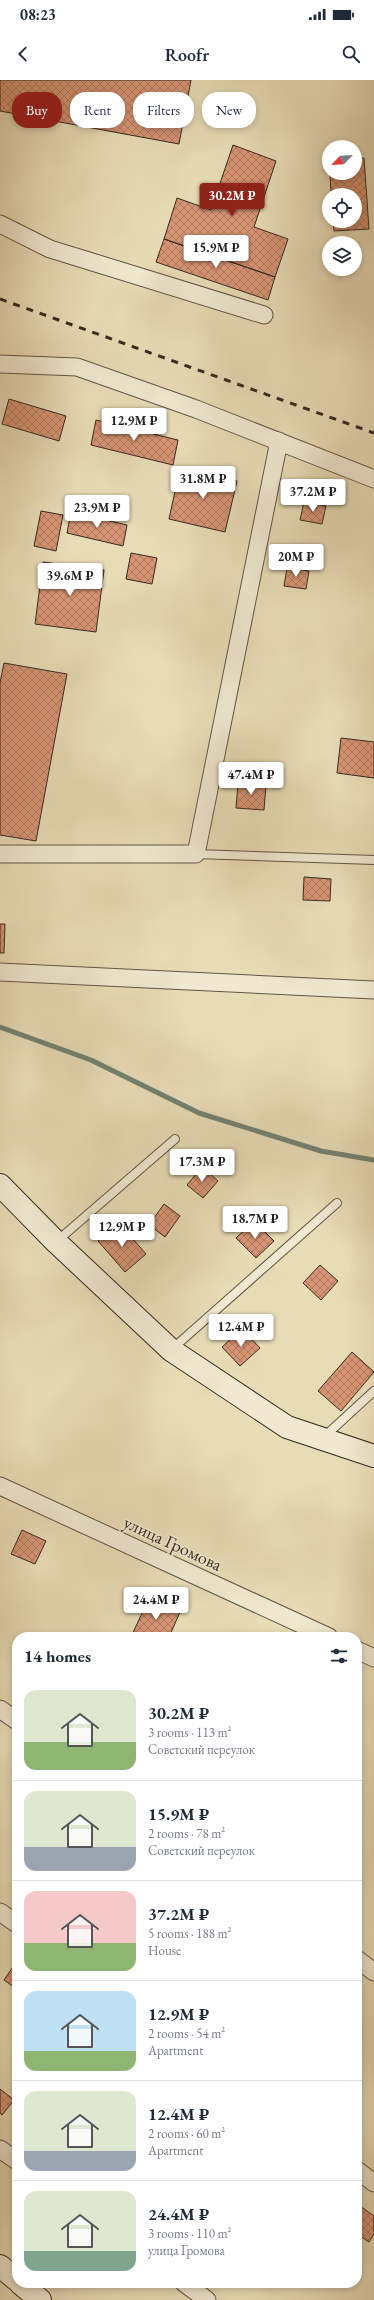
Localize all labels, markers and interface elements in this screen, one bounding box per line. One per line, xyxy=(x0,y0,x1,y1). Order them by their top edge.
text: 08:23 xyxy=(20,5,56,24)
icon: back xyxy=(12,43,34,65)
text: Roofr xyxy=(165,43,209,66)
icon: search xyxy=(340,43,362,65)
chip: Buy xyxy=(12,92,62,128)
chip: Rent xyxy=(70,92,125,128)
chip: Filters xyxy=(133,92,194,128)
chip: New xyxy=(202,92,256,128)
north arrow xyxy=(322,140,362,180)
map controls xyxy=(322,140,362,276)
pin: 30.2M ₽ xyxy=(195,183,269,217)
text: 30.2M ₽ xyxy=(209,187,255,204)
button: locate xyxy=(322,188,362,228)
pin: 15.9M ₽ xyxy=(179,235,253,269)
button: layers xyxy=(322,236,362,276)
text: 15.9M ₽ xyxy=(193,239,239,256)
pin: 12.9M ₽ xyxy=(97,408,171,442)
text: 12.9M ₽ xyxy=(111,412,157,429)
pin: 31.8M ₽ xyxy=(166,466,240,500)
text: 31.8M ₽ xyxy=(180,470,226,487)
pin: 37.2M ₽ xyxy=(276,479,350,513)
text: 37.2M ₽ xyxy=(290,483,336,500)
pin: 23.9M ₽ xyxy=(60,495,134,529)
text: 23.9M ₽ xyxy=(74,499,120,516)
pin: 20M ₽ xyxy=(268,544,324,578)
text: 20M ₽ xyxy=(278,548,314,565)
pin: 39.6M ₽ xyxy=(33,563,107,597)
text: 39.6M ₽ xyxy=(47,567,93,584)
pin: 47.4M ₽ xyxy=(214,762,288,796)
text: 47.4M ₽ xyxy=(228,766,274,783)
pin: 17.3M ₽ xyxy=(165,1149,239,1183)
text: 17.3M ₽ xyxy=(179,1153,225,1170)
pin: 18.7M ₽ xyxy=(218,1206,292,1240)
text: 18.7M ₽ xyxy=(232,1210,278,1227)
pin: 12.9M ₽ xyxy=(85,1214,159,1248)
text: 12.9M ₽ xyxy=(99,1218,145,1235)
pin: 12.4M ₽ xyxy=(204,1314,278,1348)
text: 12.4M ₽ xyxy=(218,1318,264,1335)
street label: улица Громова xyxy=(120,1510,227,1576)
pin: 24.4M ₽ xyxy=(119,1587,193,1621)
text: 24.4M ₽ xyxy=(133,1591,179,1608)
text: 14 homes xyxy=(24,1645,91,1667)
icon: filters xyxy=(328,1645,350,1667)
text: 30.2M ₽ xyxy=(148,1702,209,1724)
icon: home xyxy=(56,1706,104,1754)
text: 3 rooms · 113 m² xyxy=(148,1724,232,1741)
text: Советский переулок xyxy=(148,1741,255,1758)
text: 15.9M ₽ xyxy=(148,1803,209,1825)
icon: home xyxy=(56,1807,104,1855)
text: 2 rooms · 78 m² xyxy=(148,1825,225,1842)
text: Советский переулок xyxy=(148,1842,255,1859)
text: 37.2M ₽ xyxy=(148,1903,209,1925)
icon: home xyxy=(56,1907,104,1955)
text: 5 rooms · 188 m² xyxy=(148,1925,232,1942)
text: House xyxy=(148,1942,181,1959)
text: 12.9M ₽ xyxy=(148,2003,209,2025)
icon: home xyxy=(56,2007,104,2055)
text: 2 rooms · 54 m² xyxy=(148,2025,225,2042)
text: Apartment xyxy=(148,2042,203,2059)
text: 12.4M ₽ xyxy=(148,2103,209,2125)
icon: home xyxy=(56,2107,104,2155)
text: 2 rooms · 60 m² xyxy=(148,2125,225,2142)
text: Apartment xyxy=(148,2142,203,2159)
text: 24.4M ₽ xyxy=(148,2203,209,2225)
icon: home xyxy=(56,2207,104,2255)
text: 3 rooms · 110 m² xyxy=(148,2225,232,2242)
text: улица Громова xyxy=(148,2242,225,2259)

